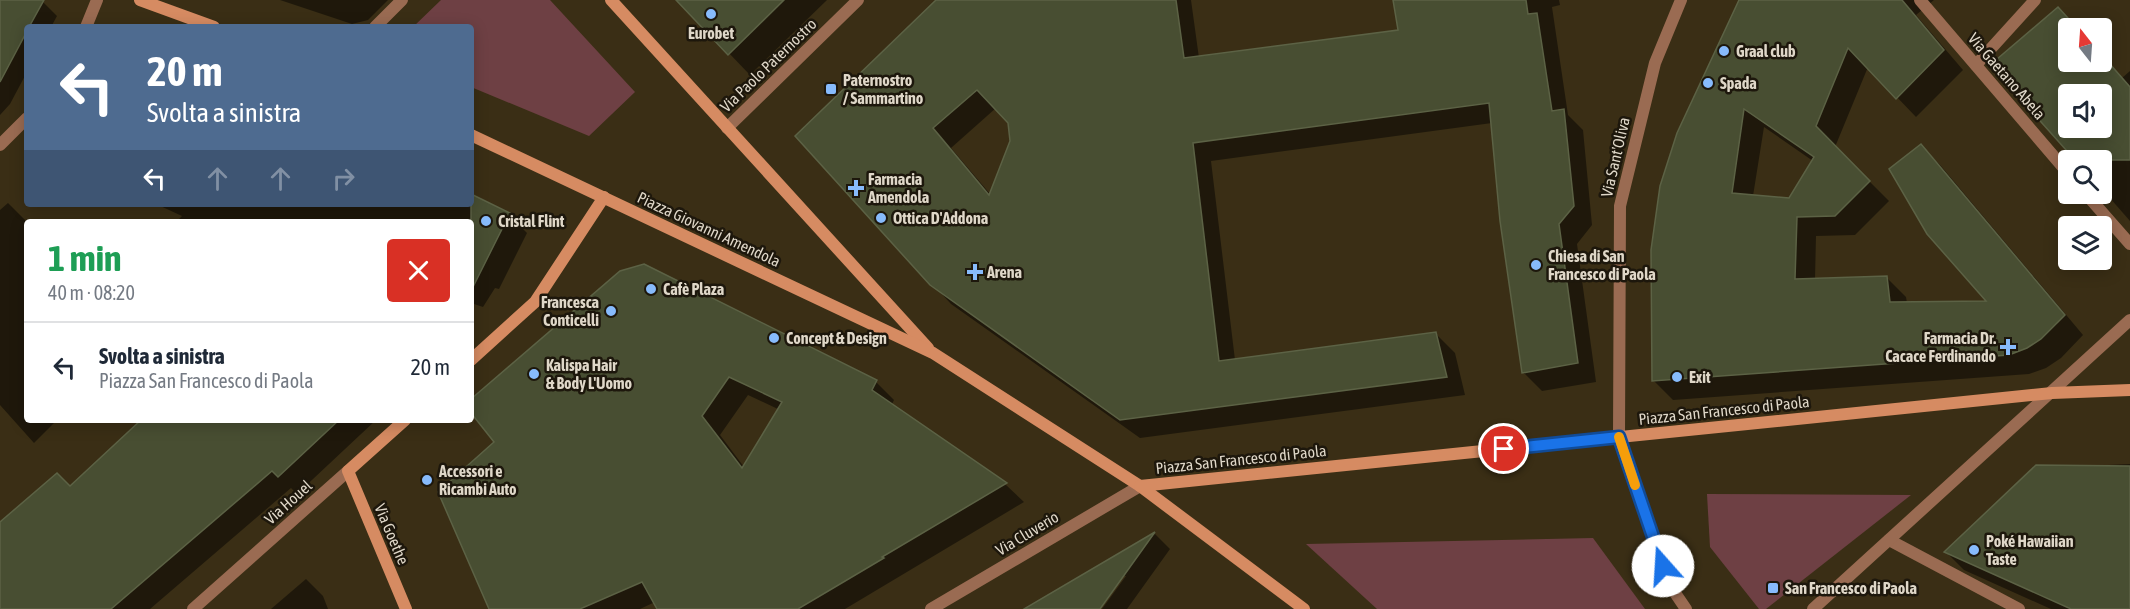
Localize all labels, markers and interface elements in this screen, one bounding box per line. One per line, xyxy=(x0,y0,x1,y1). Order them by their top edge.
marker: Eurobet xyxy=(704,7,718,21)
street label: Via Paolo Paternostro xyxy=(716,15,820,115)
north arrow xyxy=(2058,18,2112,72)
map controls xyxy=(2058,18,2112,270)
place label: Eurobet xyxy=(688,24,735,42)
street label: Via Gaetano Abela xyxy=(1965,29,2049,123)
place label: Graal club xyxy=(1736,42,1796,60)
marker: Graal club xyxy=(1717,44,1731,58)
text: 20 m xyxy=(147,47,222,95)
icon: left xyxy=(48,48,126,126)
place label: Paternostro / Sammartino xyxy=(843,71,924,107)
place label: Spada xyxy=(1720,74,1757,92)
marker: Spada xyxy=(1701,76,1715,90)
marker: Paternostro / Sammartino xyxy=(824,82,838,96)
button: sound xyxy=(2058,84,2112,138)
text: Svolta a sinistra xyxy=(147,97,301,128)
street label: Via Sant'Oliva xyxy=(1597,115,1633,199)
button: search xyxy=(2058,150,2112,204)
icon: left xyxy=(138,162,171,195)
icon: ahead xyxy=(201,162,234,195)
icon: ahead xyxy=(264,162,297,195)
icon: right xyxy=(327,162,360,195)
place label: Farmacia Amendola xyxy=(867,170,929,206)
marker: Farmacia Amendola xyxy=(849,181,863,195)
street label: Piazza Giovanni Amendola xyxy=(635,188,783,270)
place label: Ottica D'Addona xyxy=(893,209,988,227)
marker: Ottica D'Addona xyxy=(874,211,888,225)
place label: Cristal Flint xyxy=(498,212,565,230)
marker: Cristal Flint xyxy=(479,214,493,228)
button: layers xyxy=(2058,216,2112,270)
text: 1 min xyxy=(48,237,122,279)
button: close xyxy=(387,239,450,302)
place label: Chiesa di San Francesco di Paola xyxy=(1548,247,1656,283)
marker: Chiesa di San Francesco di Paola xyxy=(1529,258,1543,272)
place label: Arena xyxy=(986,263,1022,281)
marker: Arena xyxy=(968,265,982,279)
place label: Cafè Plaza xyxy=(663,280,724,298)
text: 40 m · 08:20 xyxy=(48,281,135,304)
marker: Cafè Plaza xyxy=(644,282,658,296)
place label: Francesca Conticelli xyxy=(541,293,599,329)
marker: Francesca Conticelli xyxy=(604,304,618,318)
place label: Concept & Design xyxy=(786,329,887,347)
place label: Farmacia Dr. Cacace Ferdinando xyxy=(1885,329,1996,365)
marker: Concept & Design xyxy=(767,331,781,345)
marker: Farmacia Dr. Cacace Ferdinando xyxy=(2001,340,2015,354)
text: Svolta a sinistra xyxy=(99,343,225,369)
icon: left xyxy=(48,351,81,384)
text: 20 m xyxy=(410,354,450,380)
place label: Kalispa Hair & Body L'Uomo xyxy=(546,356,632,392)
marker: Kalispa Hair & Body L'Uomo xyxy=(527,367,541,381)
place label: Exit xyxy=(1689,368,1711,386)
text: Piazza San Francesco di Paola xyxy=(99,369,314,392)
marker: Exit xyxy=(1670,370,1684,384)
street label: Piazza San Francesco di Paola xyxy=(1638,392,1810,428)
pin xyxy=(1478,423,1529,474)
icon: arrive xyxy=(1487,432,1520,465)
street label: Piazza San Francesco di Paola xyxy=(1155,441,1327,477)
place label: Accessori e Ricambi Auto xyxy=(438,462,517,498)
marker: Accessori e Ricambi Auto xyxy=(420,473,434,487)
street label: Via Houel xyxy=(261,476,316,528)
street label: Via Goethe xyxy=(371,501,413,567)
street label: Via Cluverio xyxy=(992,507,1062,559)
place label: Poké Hawaiian Taste xyxy=(1986,532,2074,568)
position arrow xyxy=(1631,534,1695,598)
marker: Poké Hawaiian Taste xyxy=(1967,543,1981,557)
place label: San Francesco di Paola xyxy=(1785,579,1917,597)
marker: San Francesco di Paola xyxy=(1766,581,1780,595)

